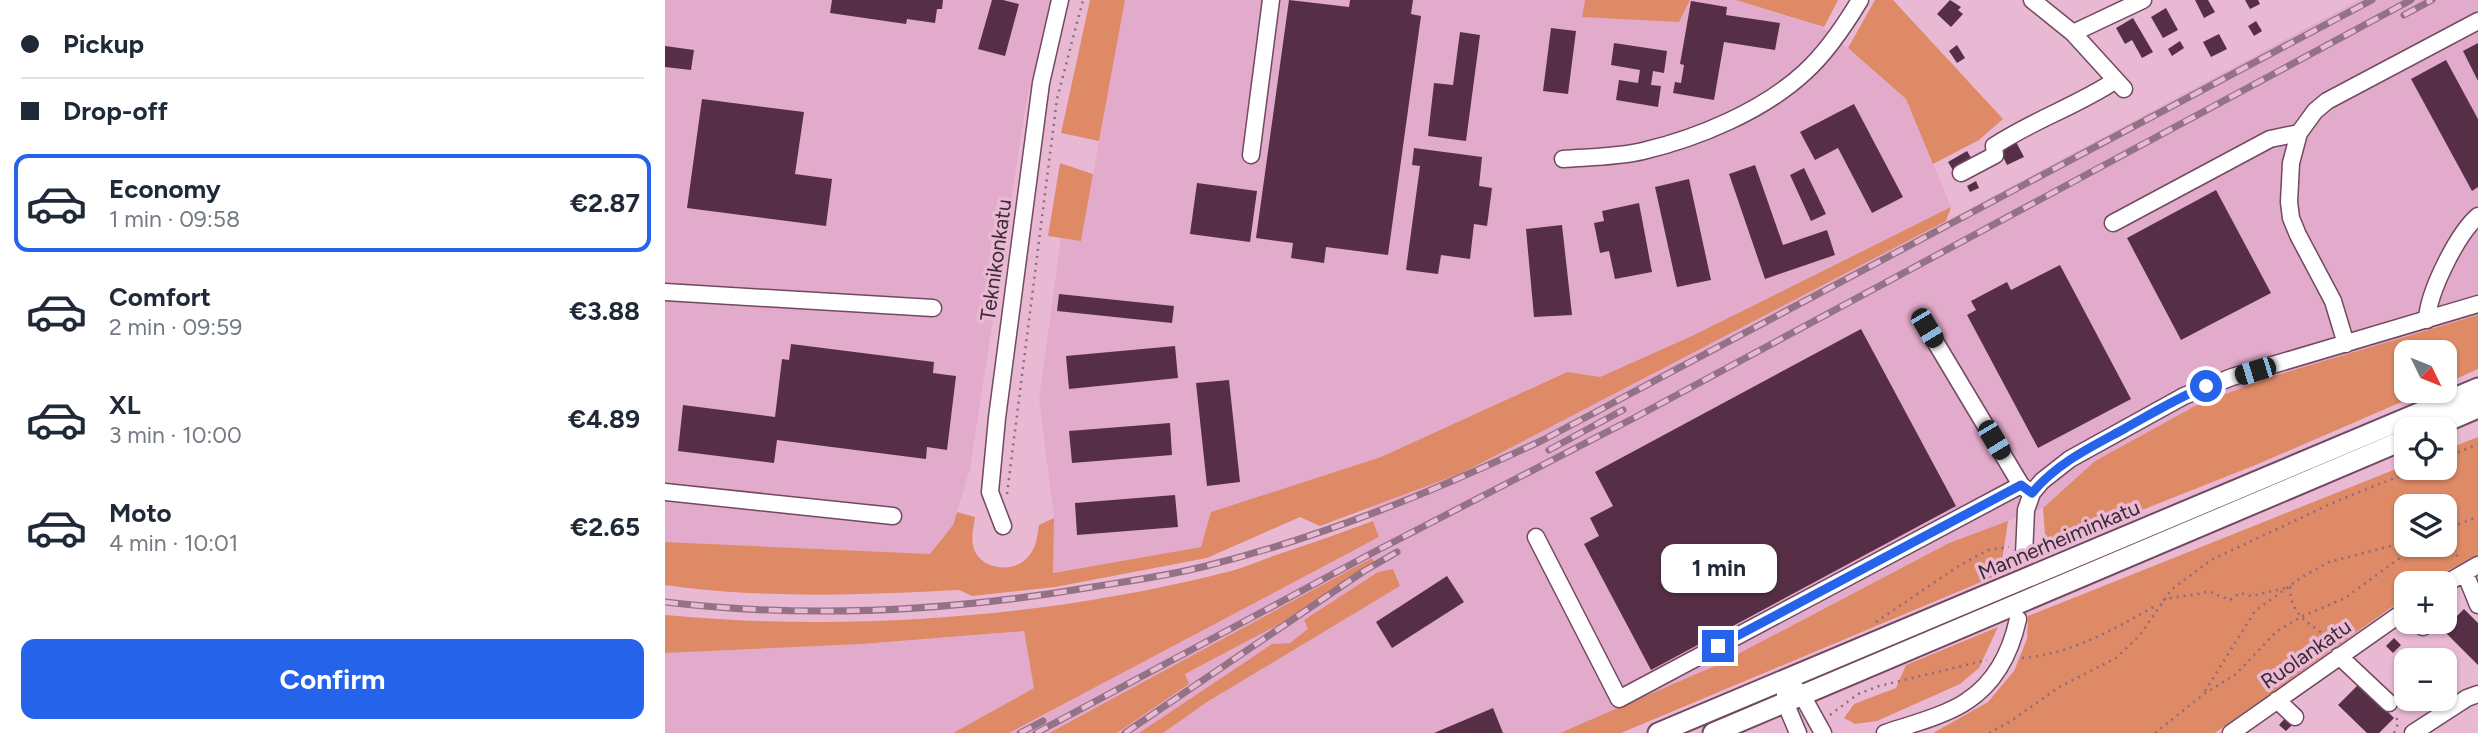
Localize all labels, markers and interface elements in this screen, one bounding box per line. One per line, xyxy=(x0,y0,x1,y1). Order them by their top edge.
text: Pickup xyxy=(63,28,144,60)
text: Drop-off xyxy=(63,95,168,127)
icon: car xyxy=(25,172,88,235)
text: Economy xyxy=(109,173,221,205)
text: €2.87 xyxy=(570,187,640,219)
street label: Teknikonkatu xyxy=(975,197,1016,322)
text: 1 min · 09:58 xyxy=(109,205,240,233)
icon: car xyxy=(25,280,88,343)
text: Comfort xyxy=(109,281,211,313)
text: €3.88 xyxy=(569,295,640,327)
car xyxy=(1908,305,1947,351)
text: 2 min · 09:59 xyxy=(109,313,242,341)
north arrow xyxy=(2394,340,2457,402)
map controls xyxy=(2394,340,2457,711)
car xyxy=(2232,355,2279,387)
route start xyxy=(2190,370,2222,402)
icon: car xyxy=(25,388,88,451)
text: XL xyxy=(109,389,141,421)
text: €4.89 xyxy=(568,403,640,435)
car xyxy=(1975,417,2014,463)
button: locate xyxy=(2394,417,2457,480)
text: 3 min · 10:00 xyxy=(109,421,242,449)
street label: Mannerheiminkatu xyxy=(1974,494,2143,585)
button: layers xyxy=(2394,494,2457,557)
icon: car xyxy=(25,496,88,559)
text: Moto xyxy=(109,497,172,529)
text: €2.65 xyxy=(570,511,640,543)
text: 4 min · 10:01 xyxy=(109,529,238,557)
callout: 1 min xyxy=(1660,544,1776,594)
text: 1 min xyxy=(1692,554,1746,582)
button: + xyxy=(2394,571,2457,634)
street label: Ruolankatu xyxy=(2256,613,2356,694)
route end xyxy=(1702,630,1734,662)
button: Confirm xyxy=(21,639,644,719)
button: − xyxy=(2394,648,2457,711)

